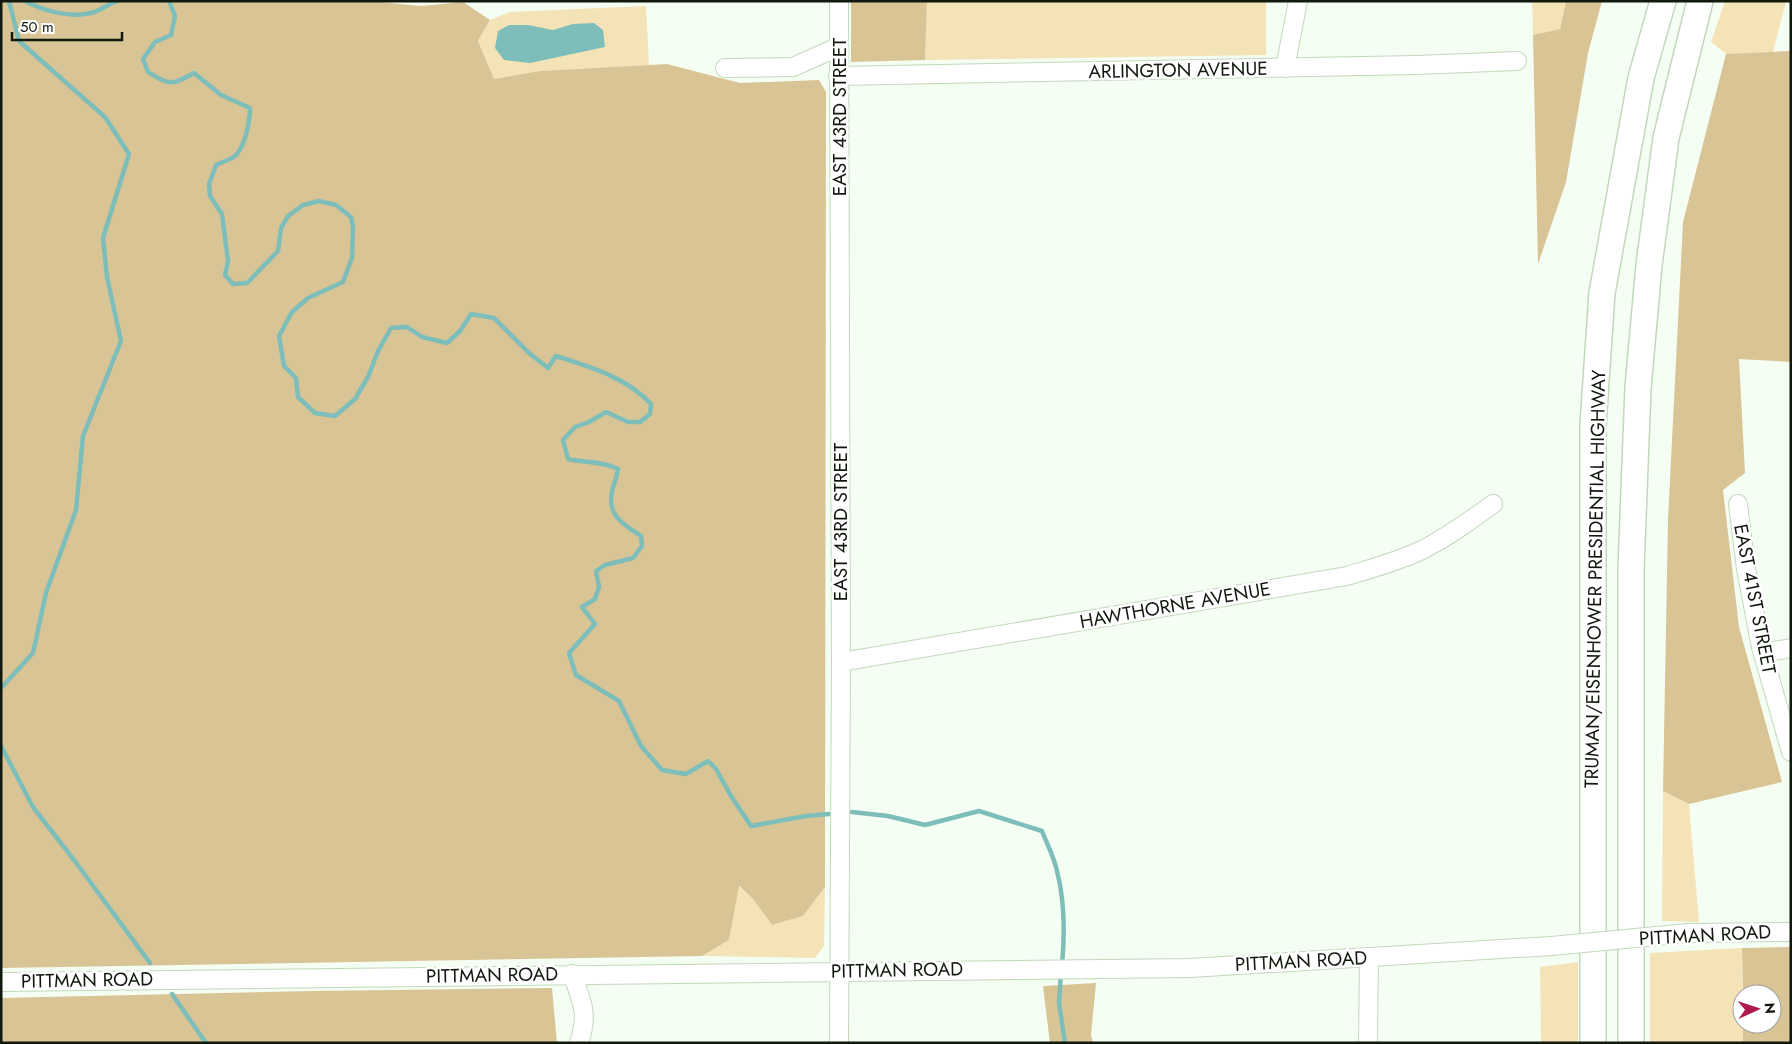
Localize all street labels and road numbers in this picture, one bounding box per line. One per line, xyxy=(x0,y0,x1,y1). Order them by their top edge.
street label: EAST 43RD STREET xyxy=(826,38,853,196)
street label: ARLINGTON AVENUE xyxy=(1088,55,1268,85)
street label: TRUMAN/EISENHOWER PRESIDENTIAL HIGHWAY xyxy=(1578,369,1612,788)
street label: EAST 43RD STREET xyxy=(827,443,854,601)
street label: EAST 41ST STREET xyxy=(1727,522,1783,676)
street label: HAWTHORNE AVENUE xyxy=(1077,575,1273,635)
street label: PITTMAN ROAD xyxy=(1638,918,1772,952)
street label: PITTMAN ROAD xyxy=(1234,944,1368,978)
street label: PITTMAN ROAD xyxy=(831,955,963,985)
street label: PITTMAN ROAD xyxy=(426,960,558,990)
street label: PITTMAN ROAD xyxy=(21,965,153,995)

